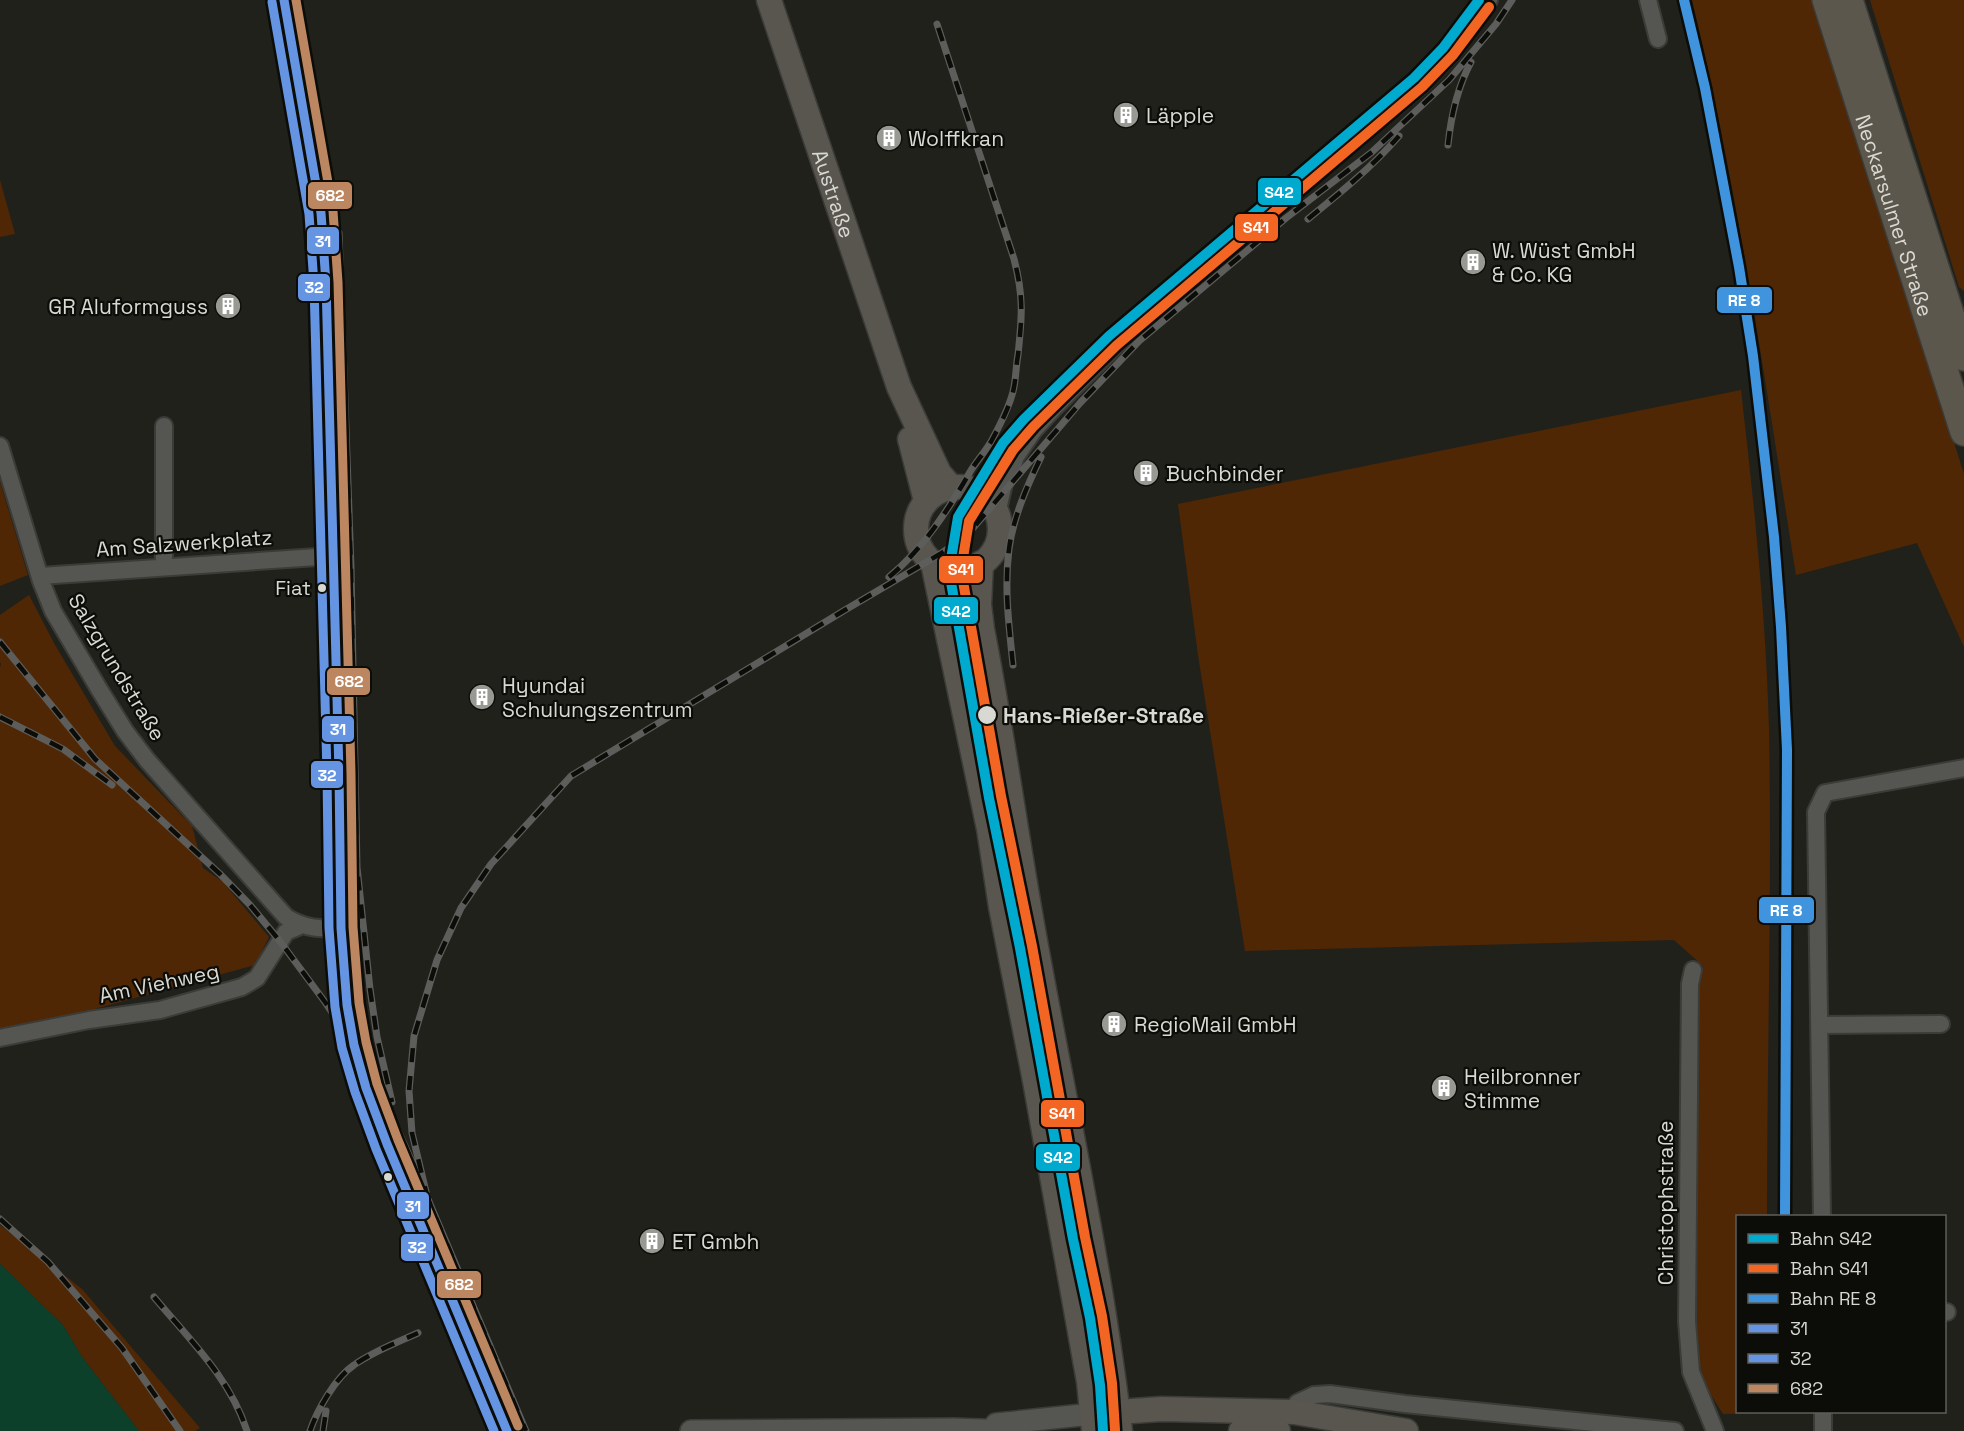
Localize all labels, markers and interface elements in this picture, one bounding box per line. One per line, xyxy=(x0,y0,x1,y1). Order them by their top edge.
building icon: Läpple xyxy=(1111,100,1141,130)
place label: Läpple xyxy=(1146,102,1214,129)
street label: Neckarsulmer Straße xyxy=(1850,111,1940,320)
building icon: Wolffkran xyxy=(874,123,904,153)
place label: Wolffkran xyxy=(908,125,1004,152)
street label: Austraße xyxy=(807,146,861,241)
line badge: S42 xyxy=(1257,177,1302,206)
line badge: 682 xyxy=(307,181,353,210)
text: S42 xyxy=(1264,182,1294,203)
text: 682 xyxy=(316,185,345,206)
line badge: S41 xyxy=(1234,213,1279,242)
text: S41 xyxy=(1243,217,1269,238)
line badge: 31 xyxy=(306,226,340,255)
text: 31 xyxy=(315,231,331,252)
place label: W. Wüst GmbH & Co. KG xyxy=(1492,237,1636,288)
building icon: W. Wüst GmbH & Co. KG xyxy=(1458,247,1488,277)
line badge: 32 xyxy=(297,273,331,302)
text: 32 xyxy=(304,277,324,298)
line badge: RE 8 xyxy=(1716,286,1773,314)
text: RE 8 xyxy=(1728,290,1761,311)
building icon: GR Aluformguss xyxy=(213,291,243,321)
place label: GR Aluformguss xyxy=(48,293,208,320)
building icon: Buchbinder xyxy=(1131,458,1161,488)
place label: Buchbinder xyxy=(1166,460,1284,487)
street label: Am Salzwerkplatz xyxy=(95,523,273,563)
line badge: S41 xyxy=(938,555,984,584)
text: S41 xyxy=(948,559,974,580)
place label: Fiat xyxy=(275,575,311,601)
marker: Fiat xyxy=(316,582,328,594)
street label: Salzgrundstraße xyxy=(62,588,172,746)
line badge: S42 xyxy=(933,596,979,625)
text: S42 xyxy=(941,601,971,622)
line badge: 682 xyxy=(326,667,371,696)
text: 682 xyxy=(335,671,364,692)
place label: Hyundai Schulungszentrum xyxy=(502,672,692,723)
building icon: Hyundai Schulungszentrum xyxy=(467,682,497,712)
place label: Hans-Rießer-Straße xyxy=(1003,702,1204,729)
marker: Hans-Rießer-Straße xyxy=(976,704,998,726)
line badge: 31 xyxy=(321,715,355,743)
text: 31 xyxy=(330,719,346,740)
line badge: 32 xyxy=(310,760,344,789)
text: 32 xyxy=(317,765,337,786)
line badge: RE 8 xyxy=(1758,896,1815,924)
text: RE 8 xyxy=(1770,900,1803,921)
street label: Am Viehweg xyxy=(96,957,222,1009)
building icon: RegioMail GmbH xyxy=(1099,1009,1129,1039)
place label: RegioMail GmbH xyxy=(1134,1011,1296,1038)
place label: Heilbronner Stimme xyxy=(1464,1063,1581,1114)
building icon: Heilbronner Stimme xyxy=(1429,1073,1459,1103)
line badge: S41 xyxy=(1040,1099,1085,1128)
text: S41 xyxy=(1049,1103,1075,1124)
street label: Christophstraße xyxy=(1652,1121,1679,1285)
line badge: S42 xyxy=(1035,1143,1081,1172)
text: S42 xyxy=(1043,1147,1073,1168)
unlabelled marker xyxy=(382,1171,394,1183)
line badge: 31 xyxy=(396,1191,430,1220)
text: 31 xyxy=(405,1196,421,1217)
legend xyxy=(1736,1215,1946,1413)
building icon: ET Gmbh xyxy=(637,1226,667,1256)
text: Bahn S42 xyxy=(1790,1227,1872,1250)
place label: ET Gmbh xyxy=(672,1228,759,1255)
line badge: 32 xyxy=(400,1233,434,1262)
text: 32 xyxy=(407,1237,427,1258)
text: Bahn S41 xyxy=(1790,1257,1868,1280)
line badge: 682 xyxy=(436,1270,482,1299)
text: 682 xyxy=(445,1274,474,1295)
text: Bahn RE 8 xyxy=(1790,1287,1876,1310)
text: 31 xyxy=(1790,1317,1808,1340)
text: 32 xyxy=(1790,1347,1812,1370)
text: 682 xyxy=(1790,1377,1823,1400)

